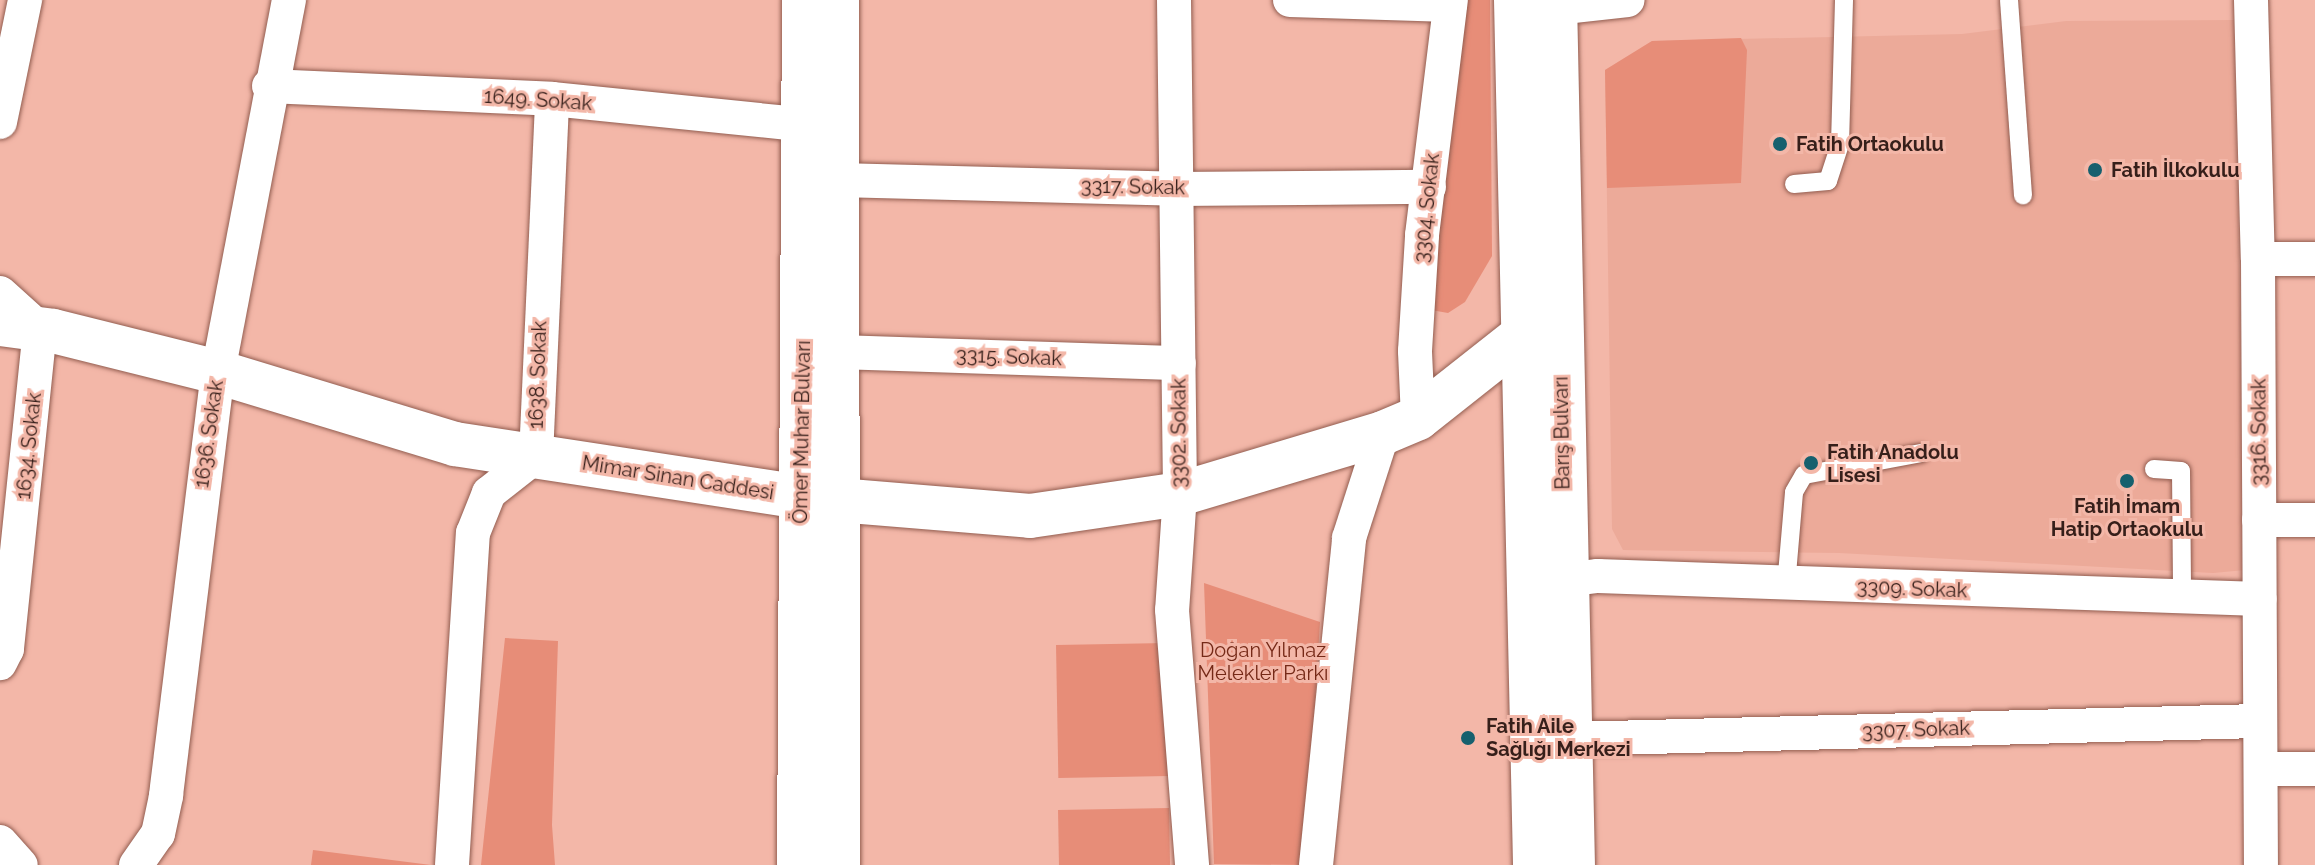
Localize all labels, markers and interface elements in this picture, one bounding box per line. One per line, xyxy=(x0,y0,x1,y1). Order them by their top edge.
street label: 1649. Sokak xyxy=(483,84,593,116)
place label: Fatih Ortaokulu xyxy=(1796,132,1944,156)
marker: Fatih Ortaokulu xyxy=(1771,135,1789,153)
street label: 3304. Sokak xyxy=(1409,152,1445,264)
place label: Fatih İlkokulu xyxy=(2111,158,2240,182)
marker: Fatih İlkokulu xyxy=(2086,161,2104,179)
street label: 3317. Sokak xyxy=(1081,174,1185,200)
street label: 1638. Sokak xyxy=(524,321,552,429)
street label: Ömer Muhar Bulvarı xyxy=(788,340,816,524)
street label: 3315. Sokak xyxy=(956,343,1062,371)
street label: Barış Bulvarı xyxy=(1549,376,1575,490)
street label: 1636. Sokak xyxy=(190,379,228,489)
street label: 3302. Sokak xyxy=(1167,379,1191,487)
street label: 3316. Sokak xyxy=(2247,379,2271,485)
street label: 1634. Sokak xyxy=(11,391,47,501)
place label: Fatih Anadolu Lisesi xyxy=(1827,440,1959,487)
street label: Mimar Sinan Caddesi xyxy=(580,451,776,505)
marker: Fatih Anadolu Lisesi xyxy=(1802,454,1820,472)
marker: Fatih İmam Hatip Ortaokulu xyxy=(2118,472,2136,490)
place label: Fatih İmam Hatip Ortaokulu xyxy=(2051,494,2203,541)
street label: 3309. Sokak xyxy=(1856,575,1968,603)
park label: Doğan Yılmaz Melekler Parkı xyxy=(1197,638,1329,685)
place label: Fatih Aile Sağlığı Merkezi xyxy=(1486,714,1631,761)
street label: 3307. Sokak xyxy=(1862,716,1970,744)
marker: Fatih Aile Sağlığı Merkezi xyxy=(1457,727,1479,749)

